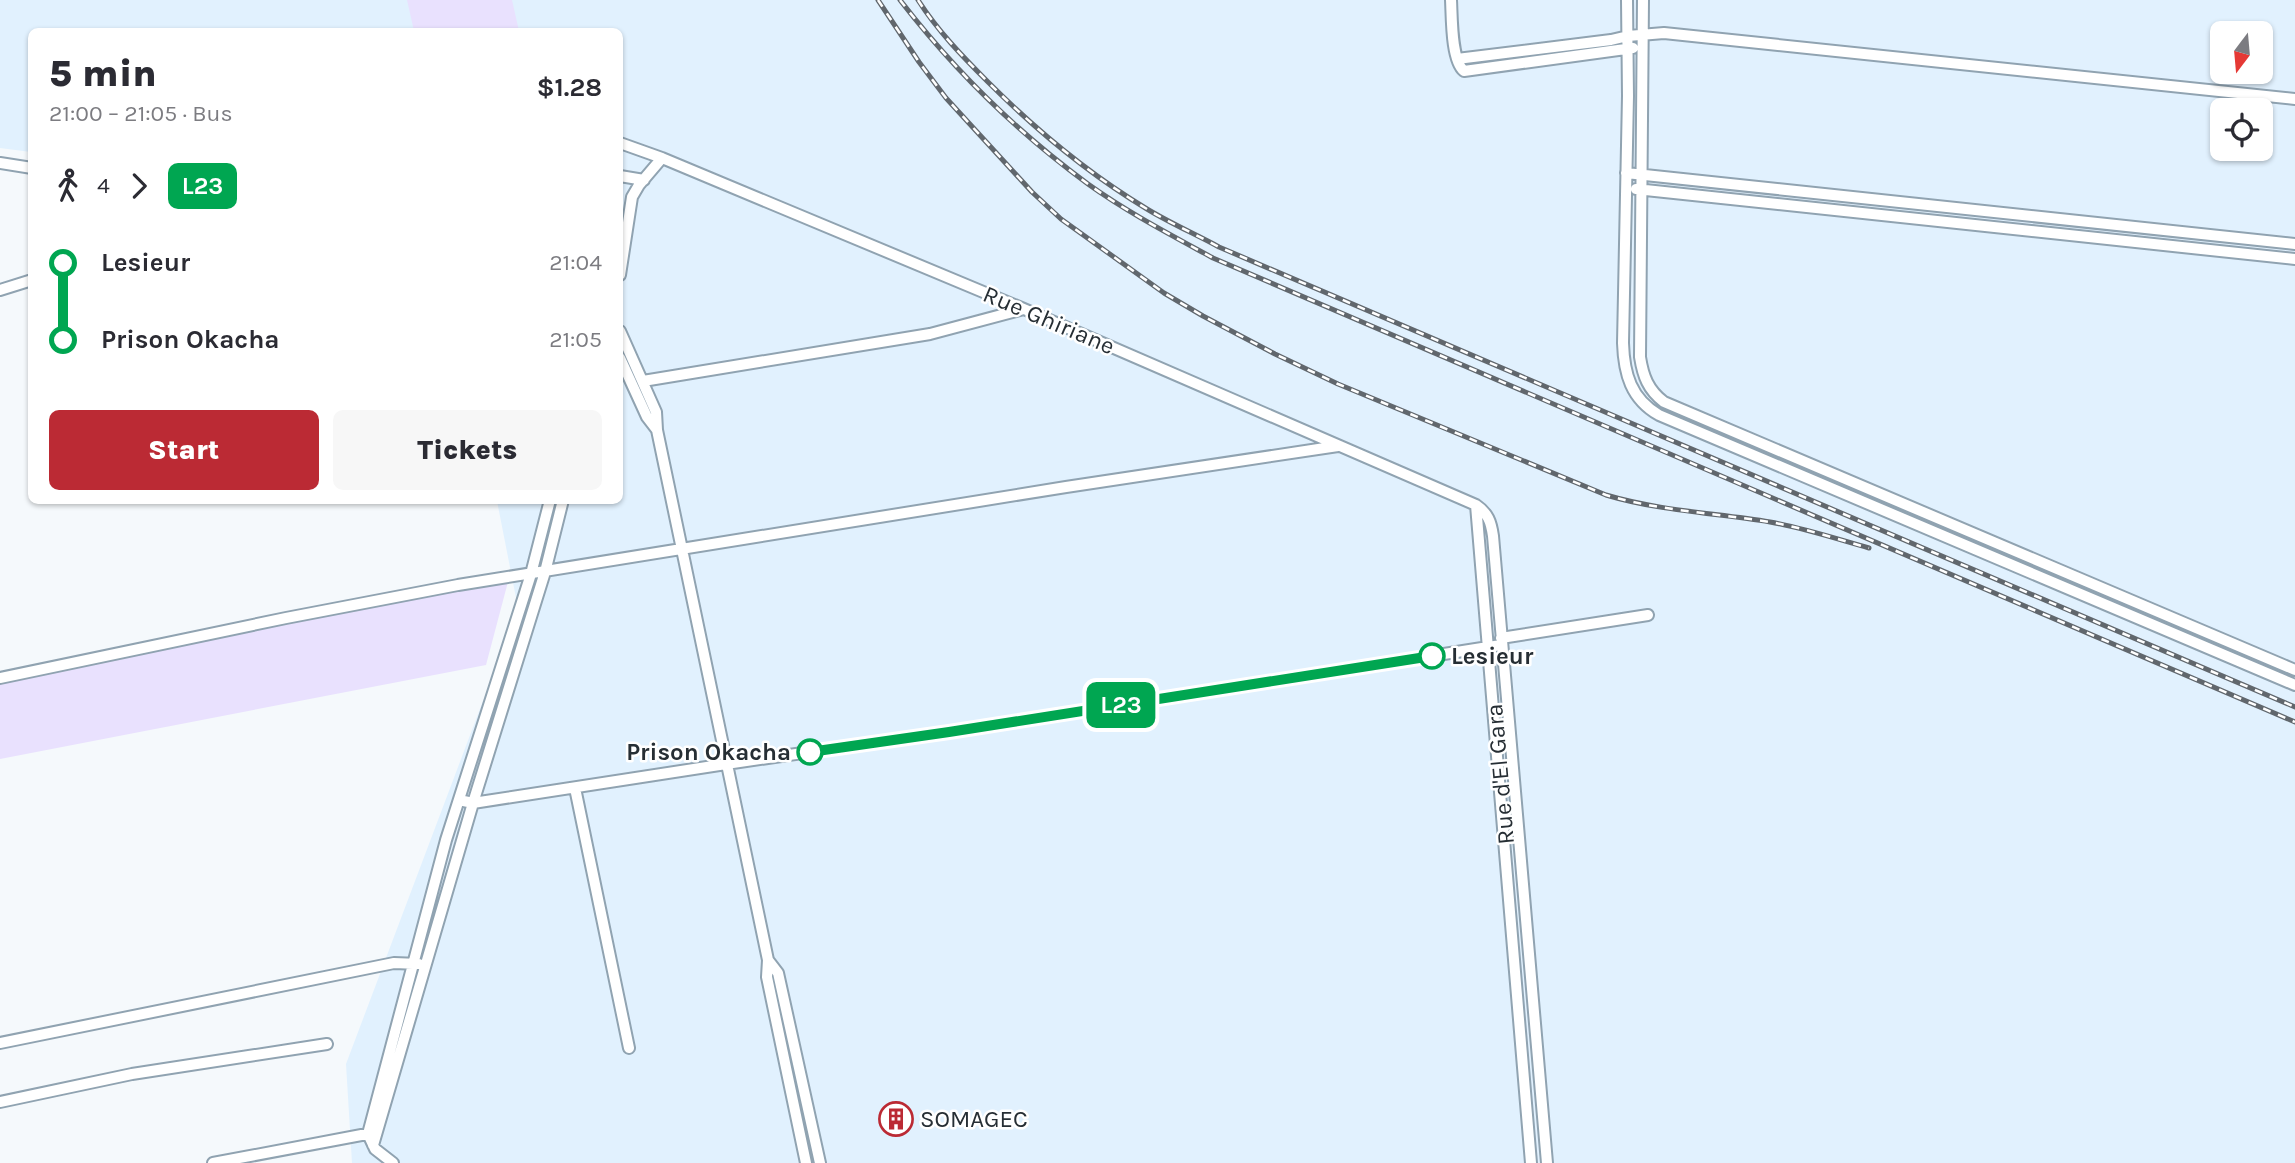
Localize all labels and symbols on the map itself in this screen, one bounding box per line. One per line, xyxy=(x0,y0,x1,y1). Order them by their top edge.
north arrow xyxy=(2210,21,2273,84)
street label: Rue Ghiriane xyxy=(979,280,1119,360)
place label: Lesieur xyxy=(1451,642,1534,670)
marker: Lesieur xyxy=(1419,643,1445,669)
line badge: L23 xyxy=(1081,682,1161,728)
street label: Rue d'El Gara xyxy=(1480,702,1520,846)
place label: Prison Okacha xyxy=(626,738,791,766)
marker: Prison Okacha xyxy=(797,739,823,765)
building icon: SOMAGEC xyxy=(877,1100,915,1138)
place label: SOMAGEC xyxy=(920,1105,1028,1133)

